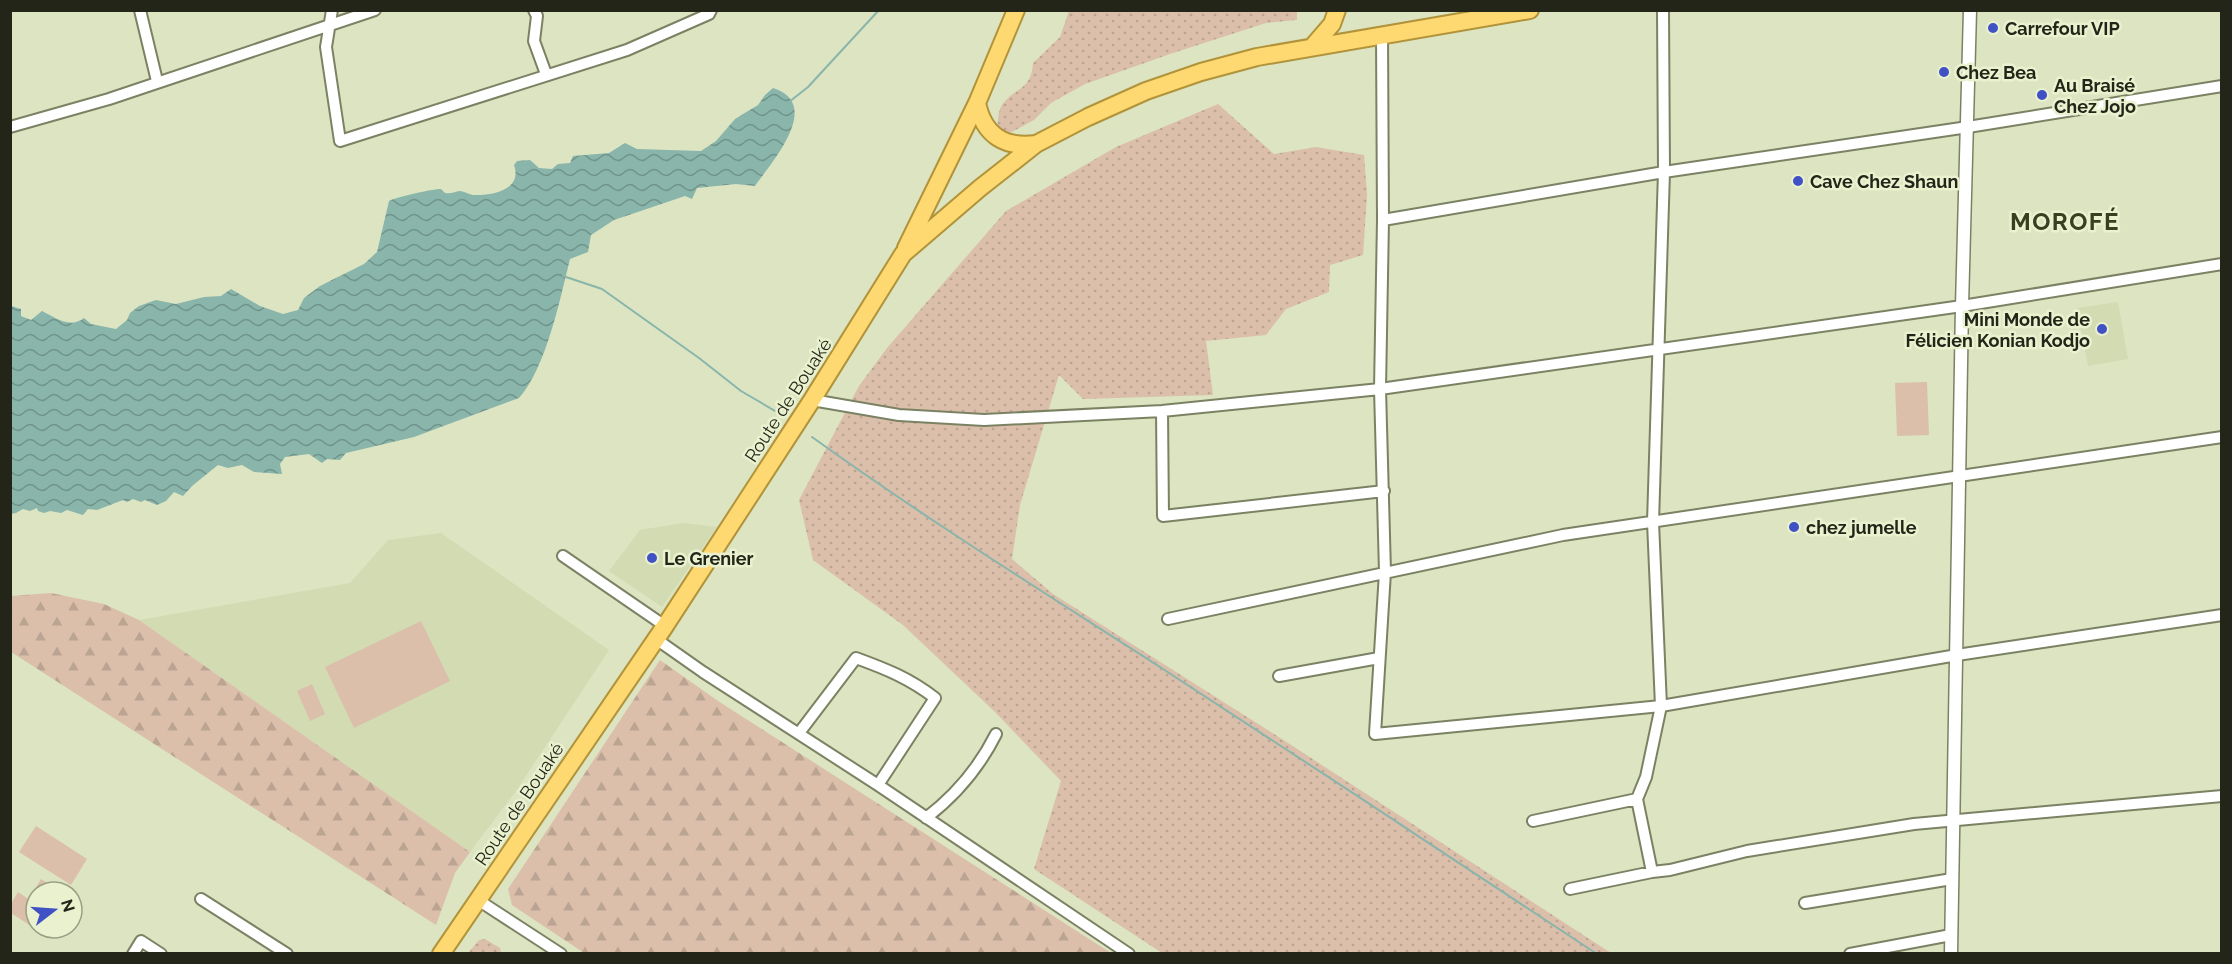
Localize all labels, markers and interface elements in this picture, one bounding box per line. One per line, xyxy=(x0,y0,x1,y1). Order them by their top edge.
place label: Carrefour VIP xyxy=(2005,18,2120,39)
marker: Carrefour VIP xyxy=(1986,21,2000,35)
place label: Chez Bea xyxy=(1956,62,2036,83)
marker: Chez Bea xyxy=(1937,65,1951,79)
place label: Au Braisé Chez Jojo xyxy=(2054,75,2136,117)
marker: Au Braisé Chez Jojo xyxy=(2035,88,2049,102)
place label: Cave Chez Shaun xyxy=(1810,171,1958,192)
marker: Cave Chez Shaun xyxy=(1791,174,1805,188)
district label: MOROFÉ xyxy=(2010,207,2120,236)
place label: Mini Monde de Félicien Konian Kodjo xyxy=(1906,309,2090,351)
marker: Mini Monde de Félicien Konian Kodjo xyxy=(2095,322,2109,336)
street label: Route de Bouaké xyxy=(740,334,836,466)
place label: chez jumelle xyxy=(1806,517,1917,538)
marker: chez jumelle xyxy=(1787,520,1801,534)
place label: Le Grenier xyxy=(664,548,753,569)
marker: Le Grenier xyxy=(645,551,659,565)
street label: Route de Bouaké xyxy=(470,738,568,869)
north arrow xyxy=(24,880,84,940)
text: N xyxy=(57,897,79,914)

